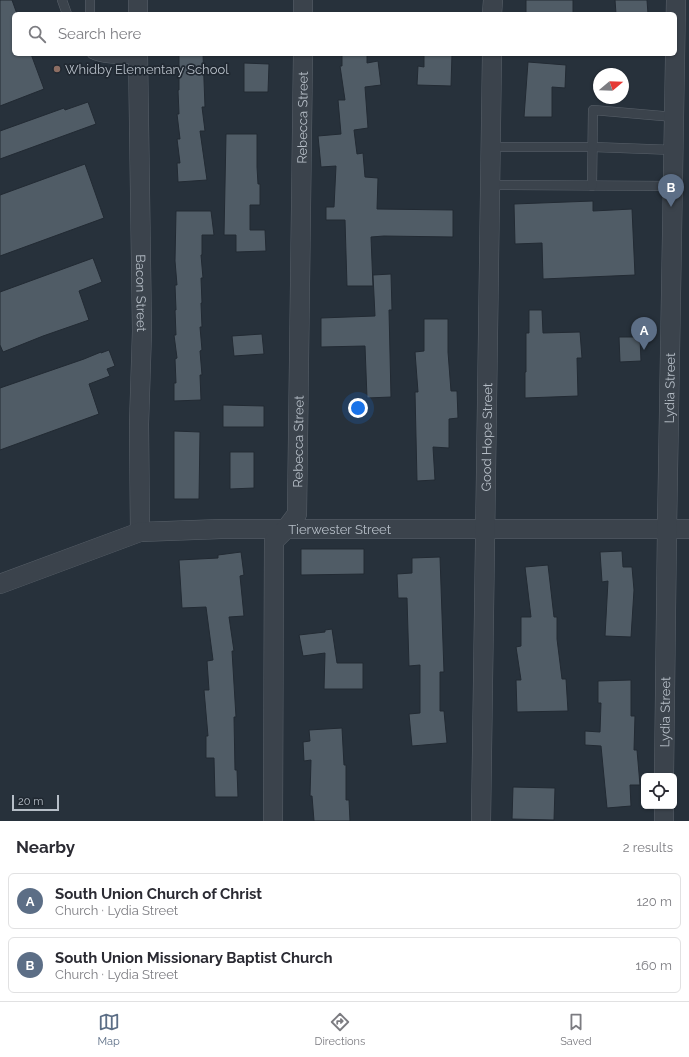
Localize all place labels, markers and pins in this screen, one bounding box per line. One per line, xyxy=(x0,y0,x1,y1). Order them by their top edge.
place label: Whidby Elementary School xyxy=(65,62,229,77)
marker: Whidby Elementary School xyxy=(52,64,62,74)
pin: B xyxy=(658,174,684,207)
pin: A xyxy=(631,317,657,350)

